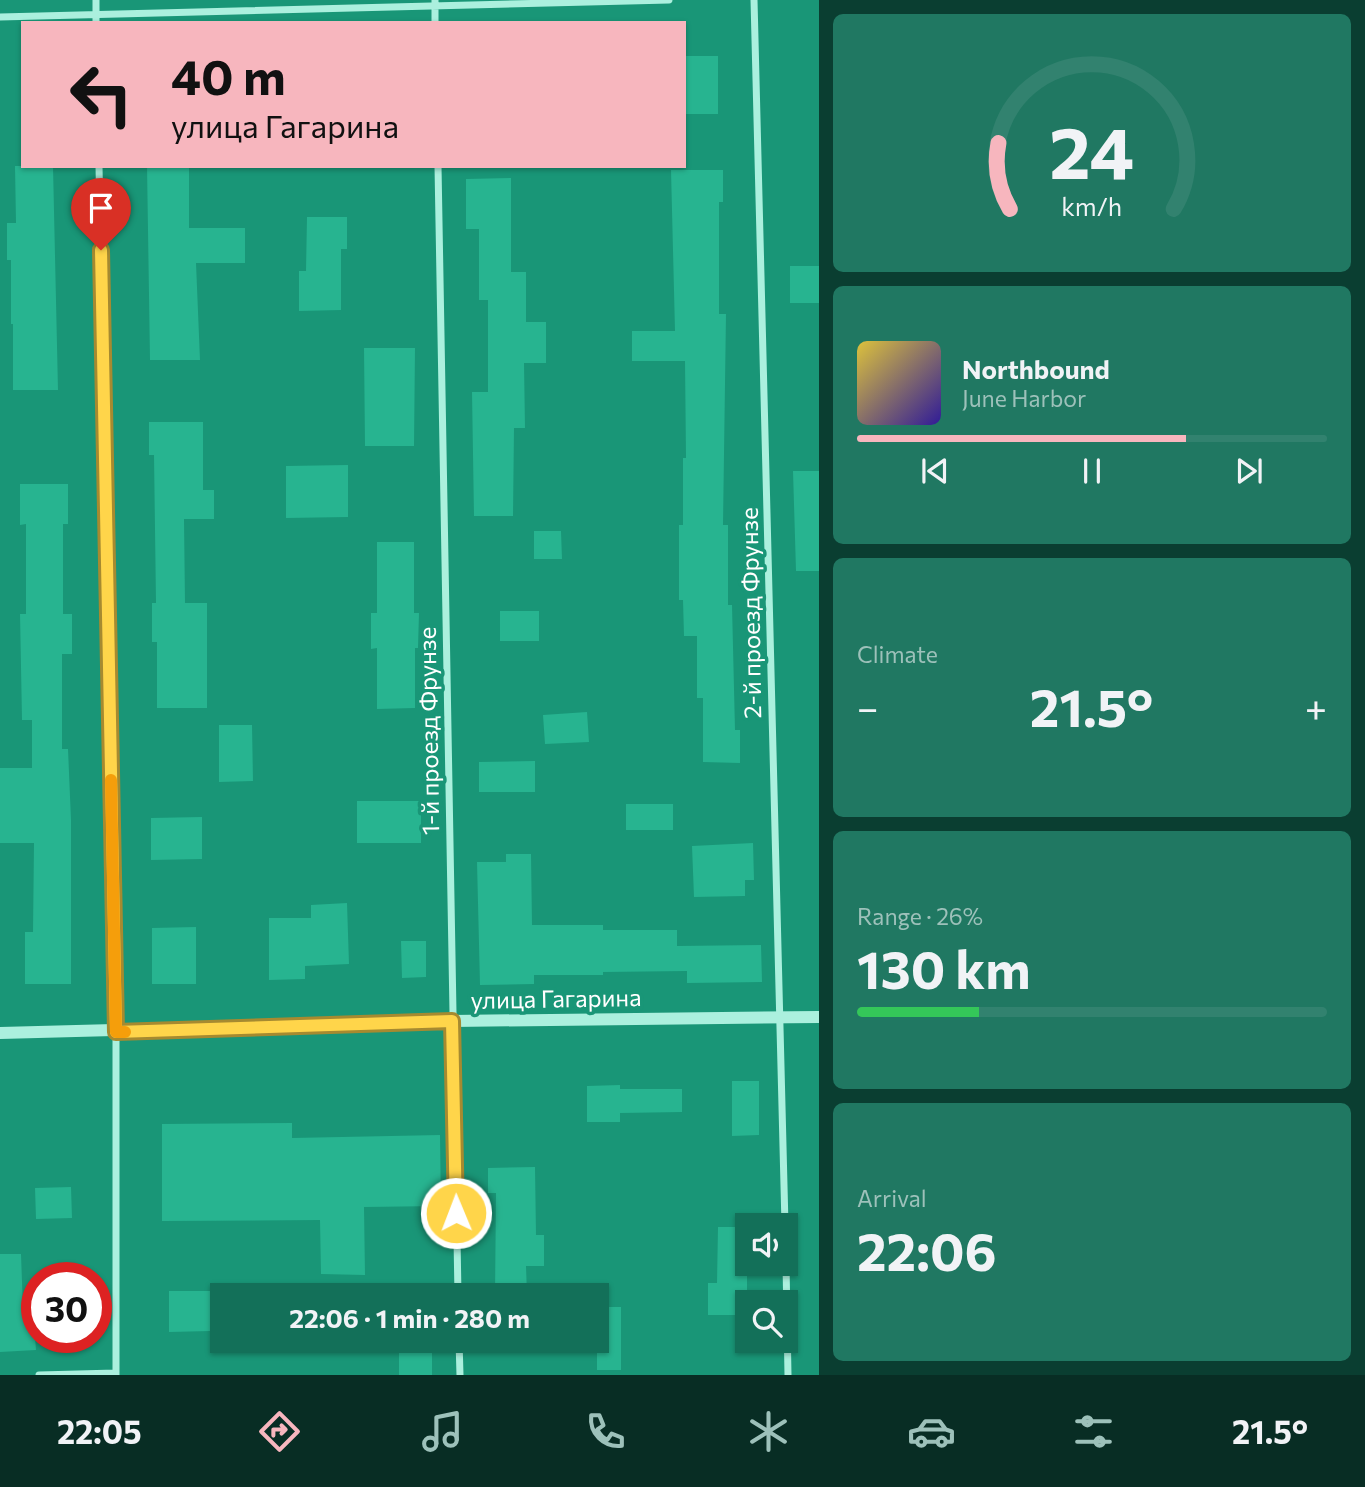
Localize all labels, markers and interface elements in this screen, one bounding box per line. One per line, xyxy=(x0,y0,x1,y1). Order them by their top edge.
text: 40 m xyxy=(171,45,286,105)
icon: left xyxy=(56,49,147,140)
text: улица Гагарина xyxy=(171,105,399,145)
text: 24 xyxy=(1049,105,1135,194)
pin xyxy=(71,178,131,250)
icon: arrive xyxy=(82,189,120,227)
text: km/h xyxy=(1062,191,1122,221)
text: Northbound xyxy=(962,353,1110,384)
text: June Harbor xyxy=(962,384,1086,412)
icon: previous xyxy=(916,452,954,490)
icon: pause xyxy=(1073,452,1111,490)
icon: next xyxy=(1230,452,1268,490)
street label: 2-й проезд Фрунзе xyxy=(734,507,766,719)
street label: 1-й проезд Фрунзе xyxy=(412,627,444,835)
text: Climate xyxy=(857,640,938,668)
text: 21.5° xyxy=(1030,674,1153,738)
text: − xyxy=(857,683,879,730)
text: + xyxy=(1305,683,1327,730)
text: Range · 26% xyxy=(857,902,983,930)
text: 130 km xyxy=(857,936,1031,1000)
street label: улица Гагарина xyxy=(470,982,642,1014)
position arrow xyxy=(419,1176,493,1250)
text: Arrival xyxy=(857,1184,927,1212)
map controls xyxy=(735,1213,798,1353)
button: sound xyxy=(735,1213,798,1276)
text: 22:06 xyxy=(857,1218,997,1282)
speed limit sign: 30 xyxy=(21,1262,112,1353)
button: search xyxy=(735,1290,798,1353)
text: 22:06 · 1 min · 280 m xyxy=(289,1302,530,1333)
icon: directions xyxy=(255,1407,304,1456)
icon: music xyxy=(418,1407,467,1456)
icon: phone xyxy=(581,1407,630,1456)
icon: climate xyxy=(744,1407,793,1456)
icon: car xyxy=(907,1407,956,1456)
icon: filters xyxy=(1069,1407,1118,1456)
text: 22:05 xyxy=(57,1411,142,1451)
text: 21.5° xyxy=(1232,1411,1308,1451)

